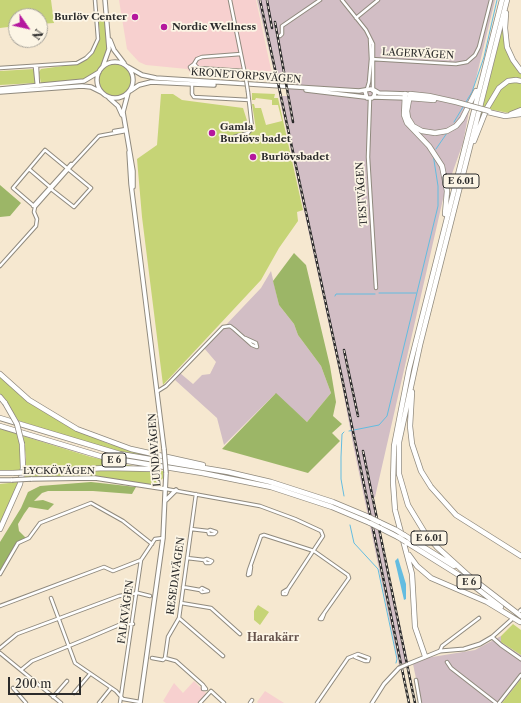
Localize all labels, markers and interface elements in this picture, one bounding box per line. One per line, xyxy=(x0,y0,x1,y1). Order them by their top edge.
north arrow xyxy=(8,8,48,48)
place label: Burlöv Center xyxy=(54,11,127,23)
marker: Burlöv Center xyxy=(130,12,140,22)
place label: Nordic Wellness xyxy=(172,21,256,33)
marker: Nordic Wellness xyxy=(159,22,169,32)
text: N xyxy=(29,26,46,42)
street label: LAGERVÄGEN xyxy=(382,46,454,62)
street label: KRONETORPSVÄGEN xyxy=(190,66,302,86)
place label: Gamla Burlövs badet xyxy=(220,121,291,144)
marker: Gamla Burlövs badet xyxy=(207,128,217,138)
place label: Burlövsbadet xyxy=(261,151,329,163)
marker: Burlövsbadet xyxy=(248,152,258,162)
street label: TESTVÄGEN xyxy=(354,161,370,227)
road number: E 6.01 xyxy=(443,174,479,188)
street label: LUNDAVÄGEN xyxy=(146,413,164,487)
road number: E 6 xyxy=(102,453,126,467)
street label: LYCKÖVÄGEN xyxy=(23,465,95,477)
road number: E 6.01 xyxy=(411,531,447,545)
street label: RESEDAVÄGEN xyxy=(165,536,187,616)
road number: E 6 xyxy=(457,575,481,589)
street label: FALKVÄGEN xyxy=(116,579,136,645)
district label: Harakärr xyxy=(247,631,299,645)
scale bar xyxy=(10,669,83,695)
text: 200 m xyxy=(15,676,52,691)

